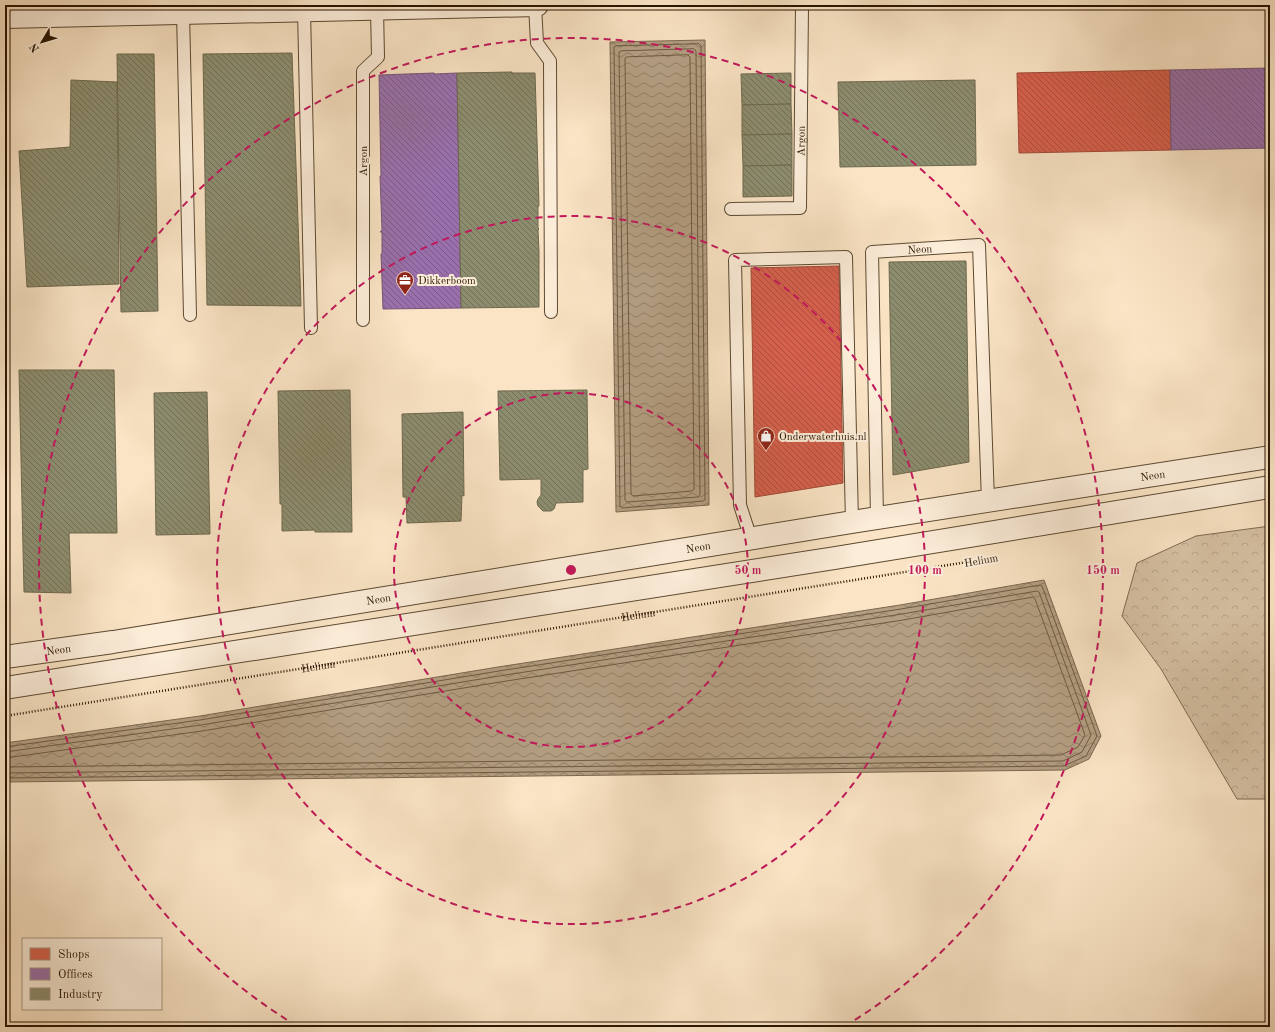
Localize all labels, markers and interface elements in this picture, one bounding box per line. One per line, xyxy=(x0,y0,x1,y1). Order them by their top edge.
north arrow xyxy=(22,22,62,62)
text: N xyxy=(28,40,42,54)
street label: Argon xyxy=(797,126,808,156)
street label: Argon xyxy=(359,146,370,176)
street label: Neon xyxy=(907,244,933,257)
office icon: Dikkerboom xyxy=(395,270,415,295)
place label: Dikkerboom xyxy=(418,276,476,287)
shop icon: Onderwaterhuis.nl xyxy=(756,426,776,451)
place label: Onderwaterhuis.nl xyxy=(779,432,867,443)
street label: Neon xyxy=(1140,469,1166,484)
street label: Neon xyxy=(685,541,712,556)
street label: Helium xyxy=(963,553,999,570)
centre of rings xyxy=(564,563,578,577)
text: 50 m xyxy=(735,564,762,577)
text: 150 m xyxy=(1086,564,1120,577)
text: 100 m xyxy=(908,565,942,577)
street label: Neon xyxy=(366,593,392,608)
street label: Helium xyxy=(620,608,656,624)
street label: Neon xyxy=(46,644,72,658)
street label: Helium xyxy=(300,659,336,676)
legend xyxy=(22,938,162,1010)
text: Shops xyxy=(58,949,89,961)
text: Offices xyxy=(58,969,93,981)
text: Industry xyxy=(58,989,103,1001)

